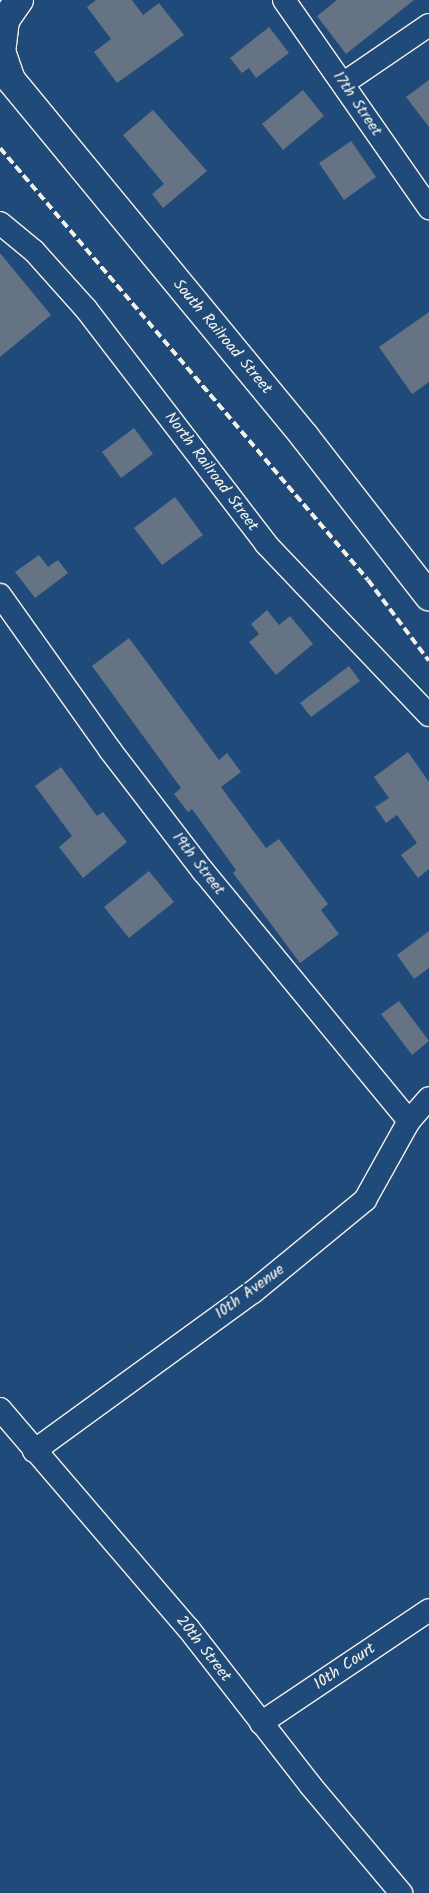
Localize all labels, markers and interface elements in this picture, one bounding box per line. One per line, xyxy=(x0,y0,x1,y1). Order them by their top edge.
street label: 17th Street xyxy=(328,68,386,140)
street label: South Railroad Street xyxy=(168,276,276,398)
street label: North Railroad Street xyxy=(160,409,262,535)
street label: 19th Street xyxy=(167,829,229,899)
street label: 10th Avenue xyxy=(211,1260,289,1324)
street label: 20th Street xyxy=(171,1612,235,1686)
street label: 10th Court xyxy=(311,1639,379,1695)

